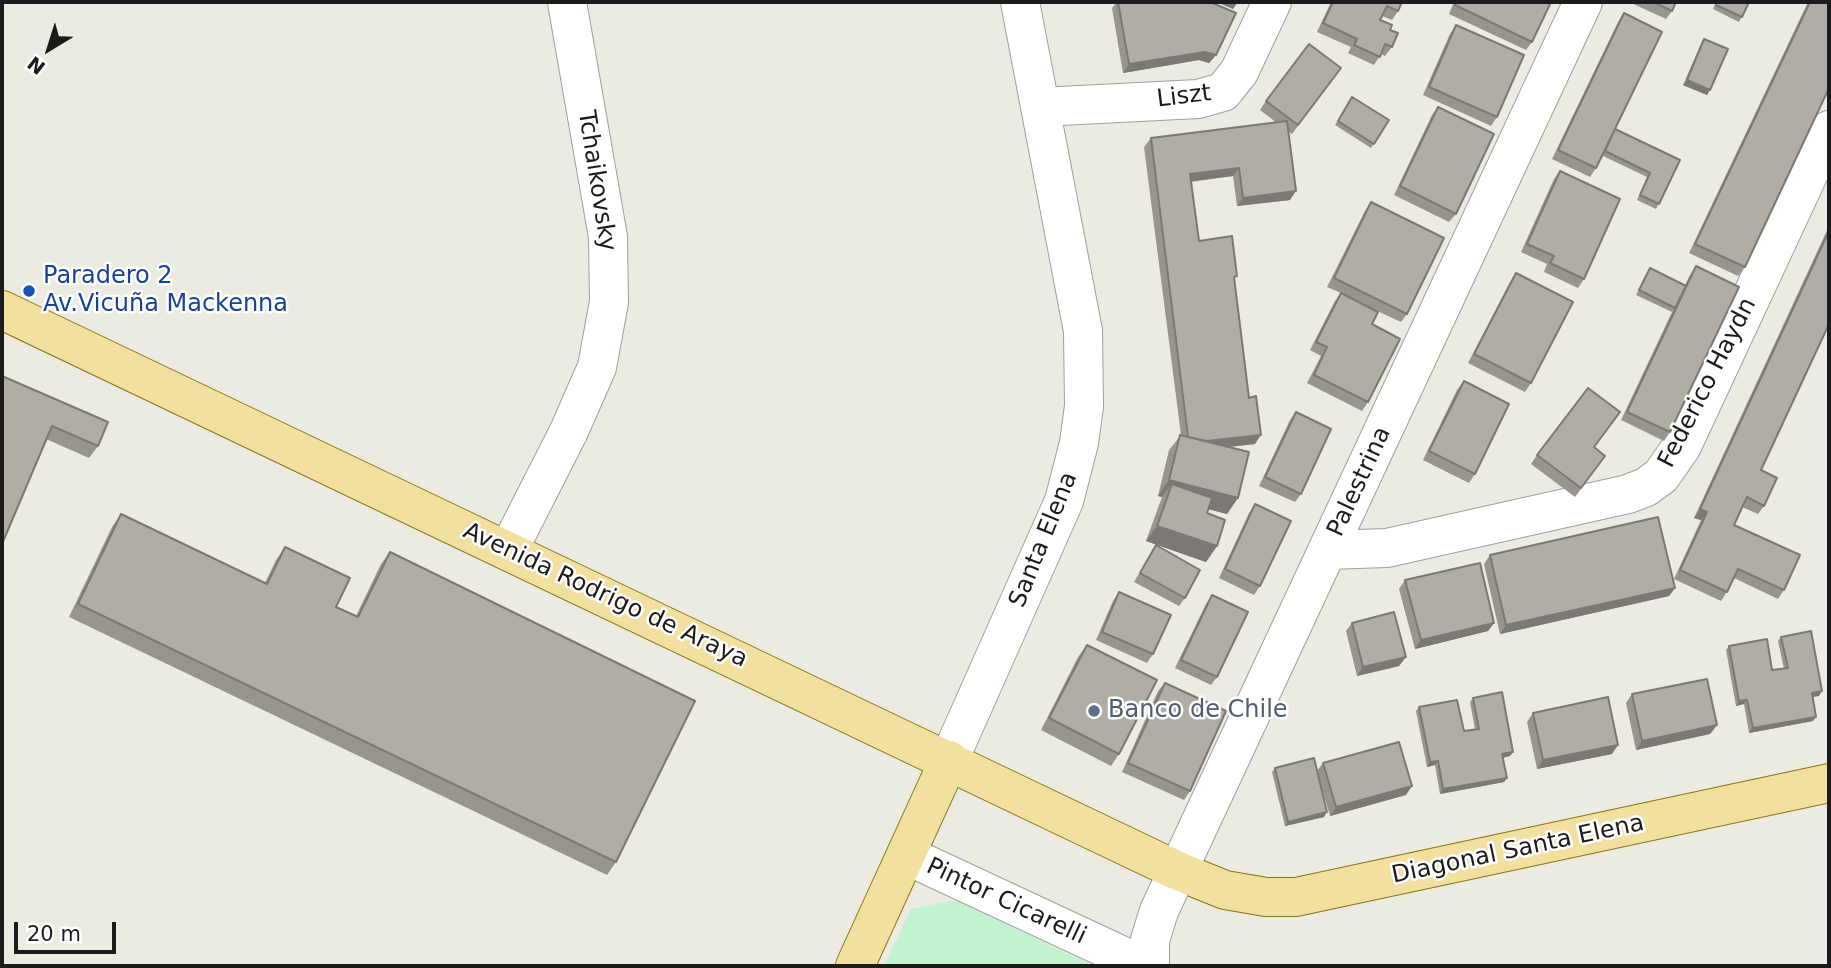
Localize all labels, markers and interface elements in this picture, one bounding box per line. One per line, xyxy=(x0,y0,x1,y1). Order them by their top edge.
north arrow xyxy=(14,14,84,84)
text: N xyxy=(23,52,49,79)
street label: Liszt xyxy=(1155,79,1213,115)
street label: Tchaikovsky xyxy=(571,109,621,253)
place label: Paradero 2 Av.Vicuña Mackenna xyxy=(43,263,288,319)
marker: Paradero 2 Av.Vicuña Mackenna xyxy=(21,283,37,299)
street label: Federico Haydn xyxy=(1653,293,1763,473)
street label: Palestrina xyxy=(1322,422,1398,542)
street label: Santa Elena xyxy=(1004,468,1084,612)
street label: Avenida Rodrigo de Araya xyxy=(458,517,752,675)
place label: Banco de Chile xyxy=(1108,697,1288,725)
marker: Banco de Chile xyxy=(1086,703,1102,719)
street label: Diagonal Santa Elena xyxy=(1389,809,1647,891)
street label: Pintor Cicarelli xyxy=(922,852,1090,952)
scale bar xyxy=(18,908,119,952)
text: 20 m xyxy=(27,922,81,946)

